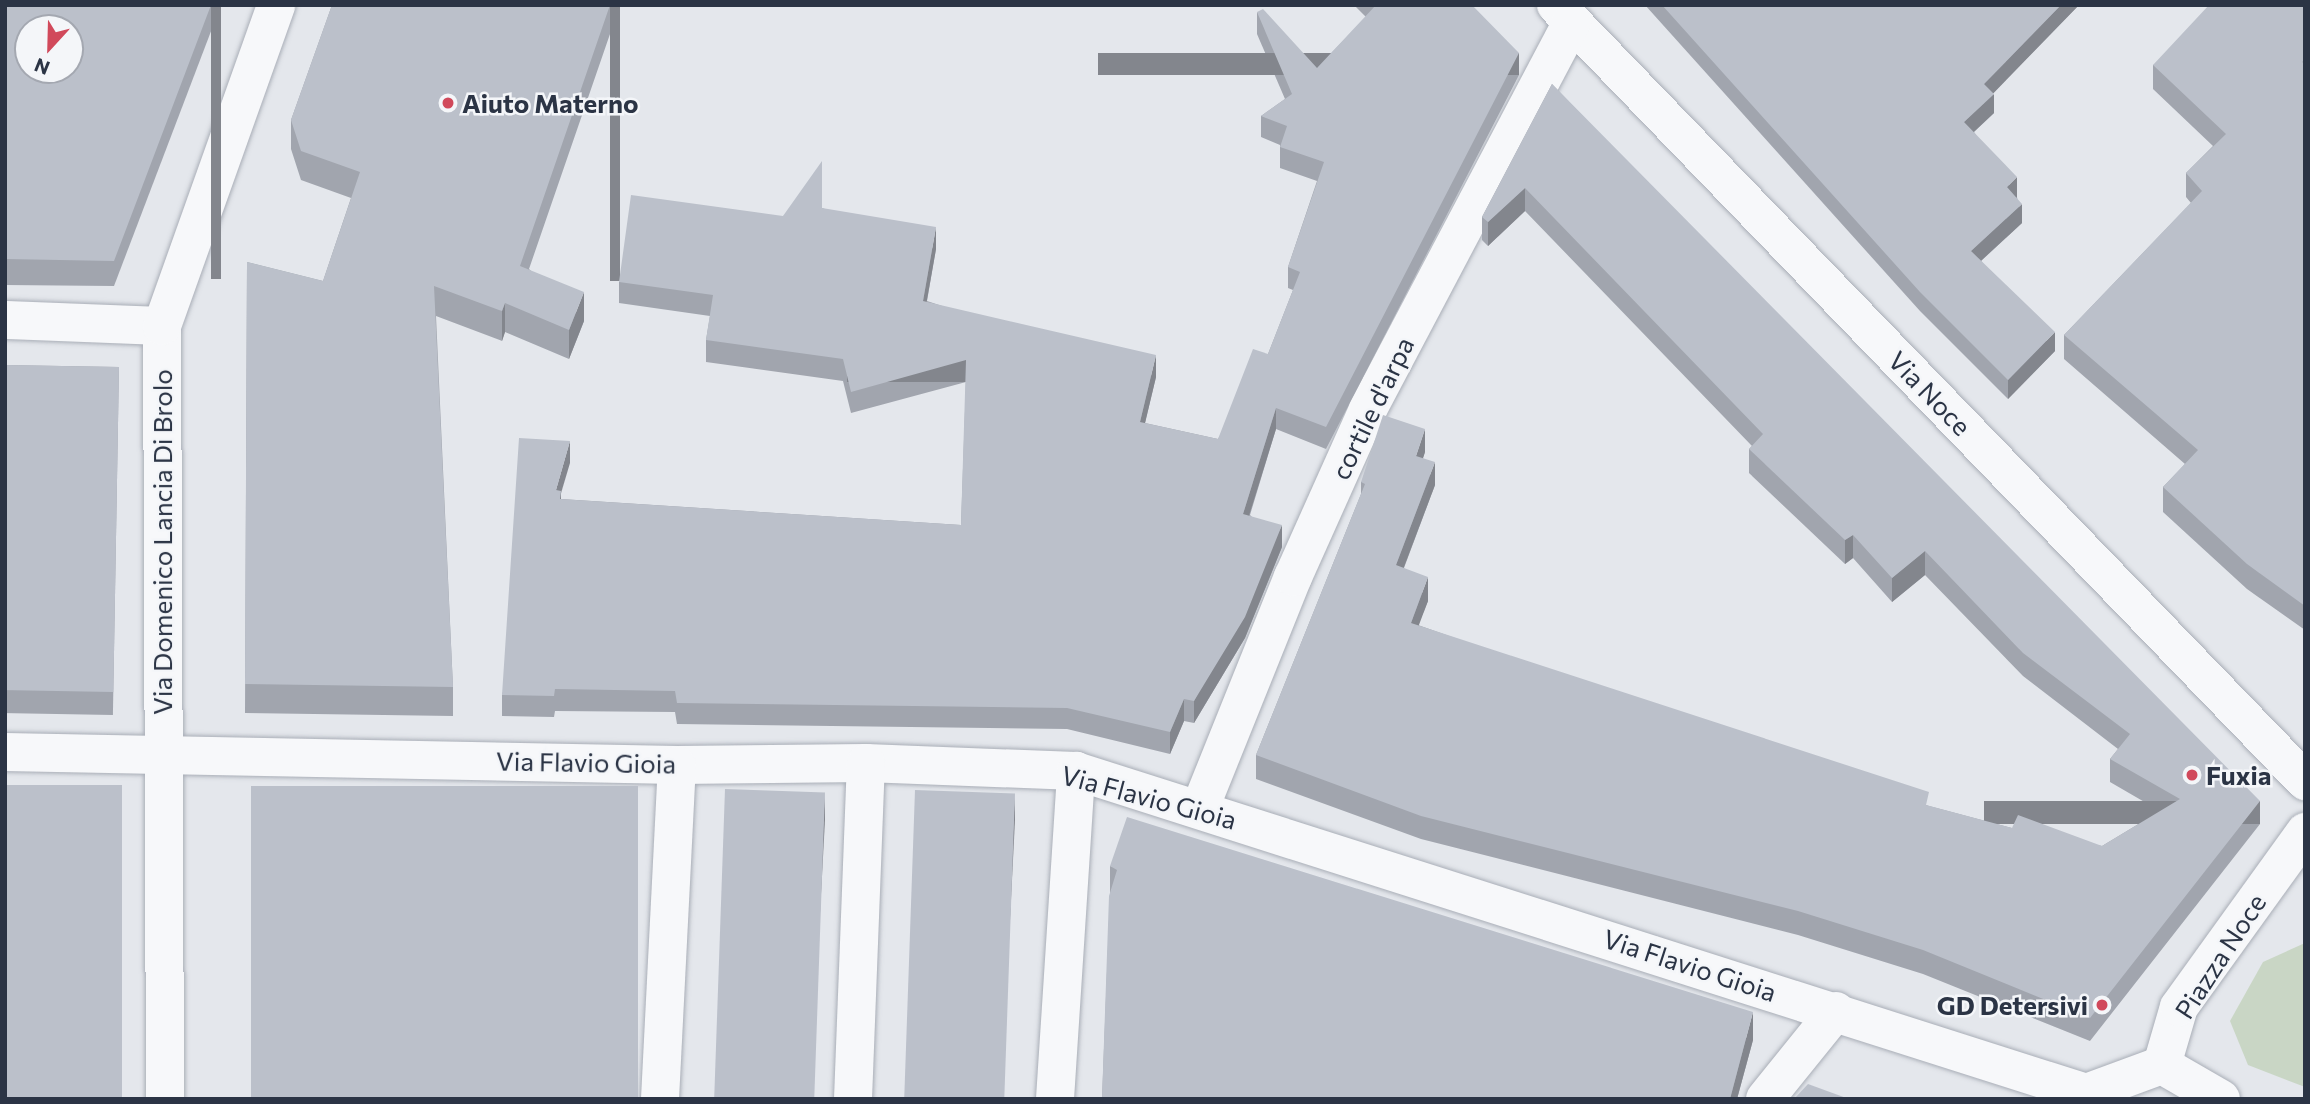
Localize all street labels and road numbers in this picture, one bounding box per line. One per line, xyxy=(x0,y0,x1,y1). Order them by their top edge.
street label: cortile d'arpa xyxy=(1324,332,1420,484)
street label: Via Noce xyxy=(1882,344,1978,442)
street label: Via Domenico Lancia Di Brolo xyxy=(146,369,178,715)
street label: Via Flavio Gioia xyxy=(496,745,676,779)
street label: Via Flavio Gioia xyxy=(1058,759,1240,835)
street label: Piazza Noce xyxy=(2168,888,2272,1024)
street label: Via Flavio Gioia xyxy=(1600,922,1780,1008)

